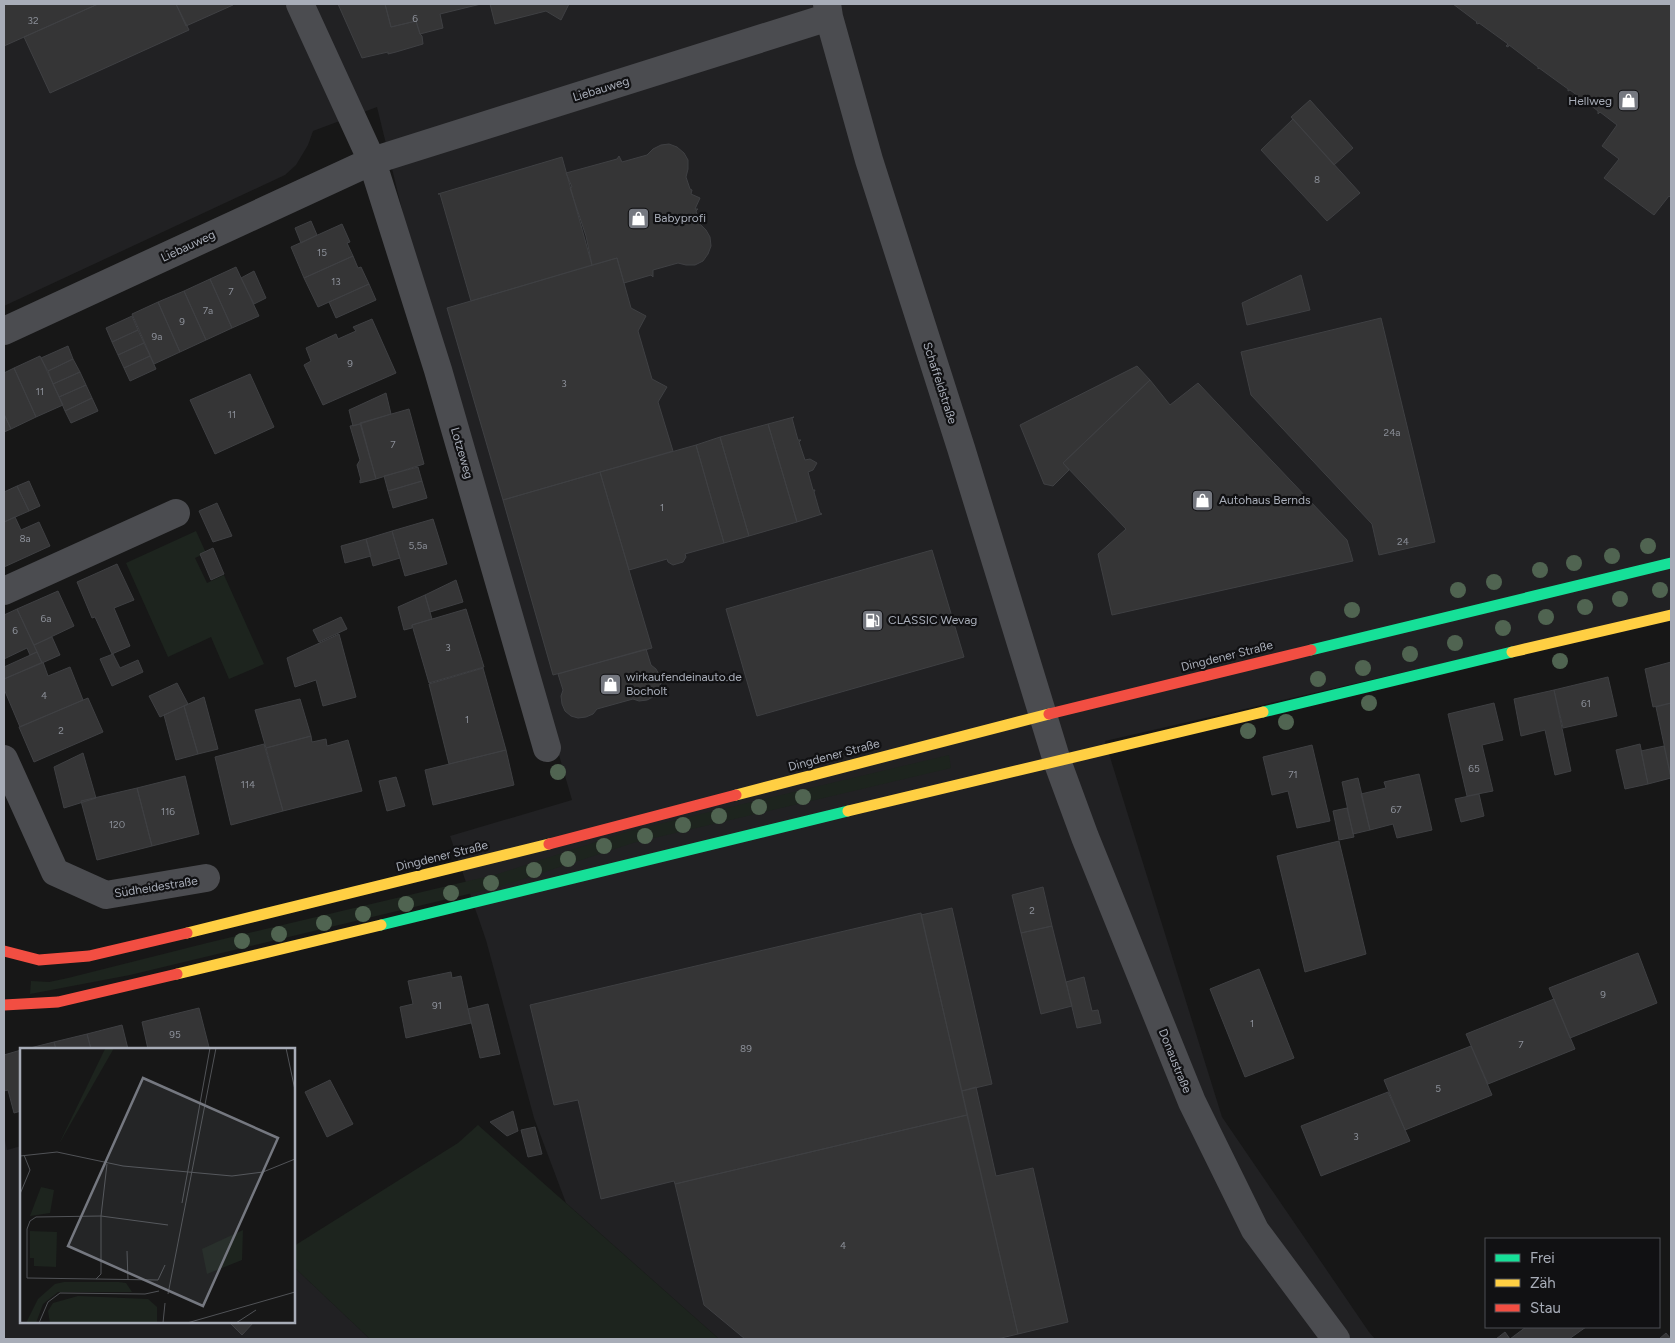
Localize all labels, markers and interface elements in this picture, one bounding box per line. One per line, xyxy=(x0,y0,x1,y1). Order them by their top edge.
house number: 6 xyxy=(412,12,418,25)
house number: 32 xyxy=(27,14,39,27)
street label: Liebauweg xyxy=(571,74,631,104)
shop icon: Hellweg xyxy=(1616,89,1640,113)
place label: Hellweg xyxy=(1568,94,1612,108)
house number: 8 xyxy=(1314,173,1320,186)
shop icon: Babyprofi xyxy=(626,206,650,230)
place label: Babyprofi xyxy=(654,211,706,225)
street label: Liebauweg xyxy=(159,227,217,265)
house number: 15 xyxy=(317,246,327,259)
house number: 13 xyxy=(331,275,341,288)
house number: 7 xyxy=(228,285,234,298)
house number: 7a xyxy=(203,304,213,317)
house number: 9 xyxy=(179,315,185,328)
house number: 9a xyxy=(152,330,162,343)
street label: Schaffeldstraße xyxy=(920,340,960,426)
house number: 9 xyxy=(347,357,353,370)
house number: 3 xyxy=(561,377,567,390)
house number: 11 xyxy=(36,385,44,398)
house number: 11 xyxy=(228,408,236,421)
street label: Lotzeweg xyxy=(448,426,476,480)
house number: 24a xyxy=(1384,426,1400,439)
house number: 7 xyxy=(390,438,396,451)
shop icon: Autohaus Bernds xyxy=(1191,488,1215,512)
place label: Autohaus Bernds xyxy=(1219,493,1311,507)
house number: 1 xyxy=(660,501,664,514)
house number: 8a xyxy=(19,532,31,545)
house number: 24 xyxy=(1397,535,1409,548)
house number: 5,5a xyxy=(409,539,427,552)
fuel station icon: CLASSIC Wevag xyxy=(860,608,884,632)
house number: 6a xyxy=(41,612,51,625)
place label: CLASSIC Wevag xyxy=(888,613,977,627)
house number: 6 xyxy=(12,624,18,637)
street label: Dingdener Straße xyxy=(1180,638,1275,674)
house number: 3 xyxy=(445,641,451,654)
place label: wirkaufendeinauto.de Bocholt xyxy=(626,670,742,698)
shop icon: wirkaufendeinauto.de Bocholt xyxy=(598,672,622,696)
house number: 4 xyxy=(41,689,47,702)
house number: 61 xyxy=(1581,697,1591,710)
house number: 1 xyxy=(465,713,469,726)
house number: 2 xyxy=(58,724,64,737)
street label: Dingdener Straße xyxy=(787,736,882,774)
house number: 65 xyxy=(1468,762,1480,775)
house number: 71 xyxy=(1288,768,1298,781)
house number: 114 xyxy=(241,778,255,791)
house number: 67 xyxy=(1390,803,1402,816)
house number: 116 xyxy=(161,805,175,818)
house number: 120 xyxy=(109,818,125,831)
street label: Dingdener Straße xyxy=(395,838,490,874)
street label: Südheidestraße xyxy=(113,873,199,901)
house number: 2 xyxy=(1029,904,1035,917)
house number: 9 xyxy=(1600,988,1606,1001)
house number: 91 xyxy=(432,999,442,1012)
house number: 1 xyxy=(1250,1017,1254,1030)
street label: Donaustraße xyxy=(1156,1027,1194,1096)
house number: 95 xyxy=(169,1028,181,1041)
house number: 7 xyxy=(1518,1038,1524,1051)
house number: 89 xyxy=(740,1042,752,1055)
inset map xyxy=(20,1048,295,1323)
house number: 5 xyxy=(1435,1082,1441,1095)
house number: 3 xyxy=(1353,1130,1359,1143)
legend xyxy=(1485,1238,1660,1328)
house number: 4 xyxy=(840,1239,846,1252)
text: Frei xyxy=(1530,1249,1555,1267)
text: Zäh xyxy=(1530,1274,1556,1292)
text: Stau xyxy=(1530,1299,1561,1317)

